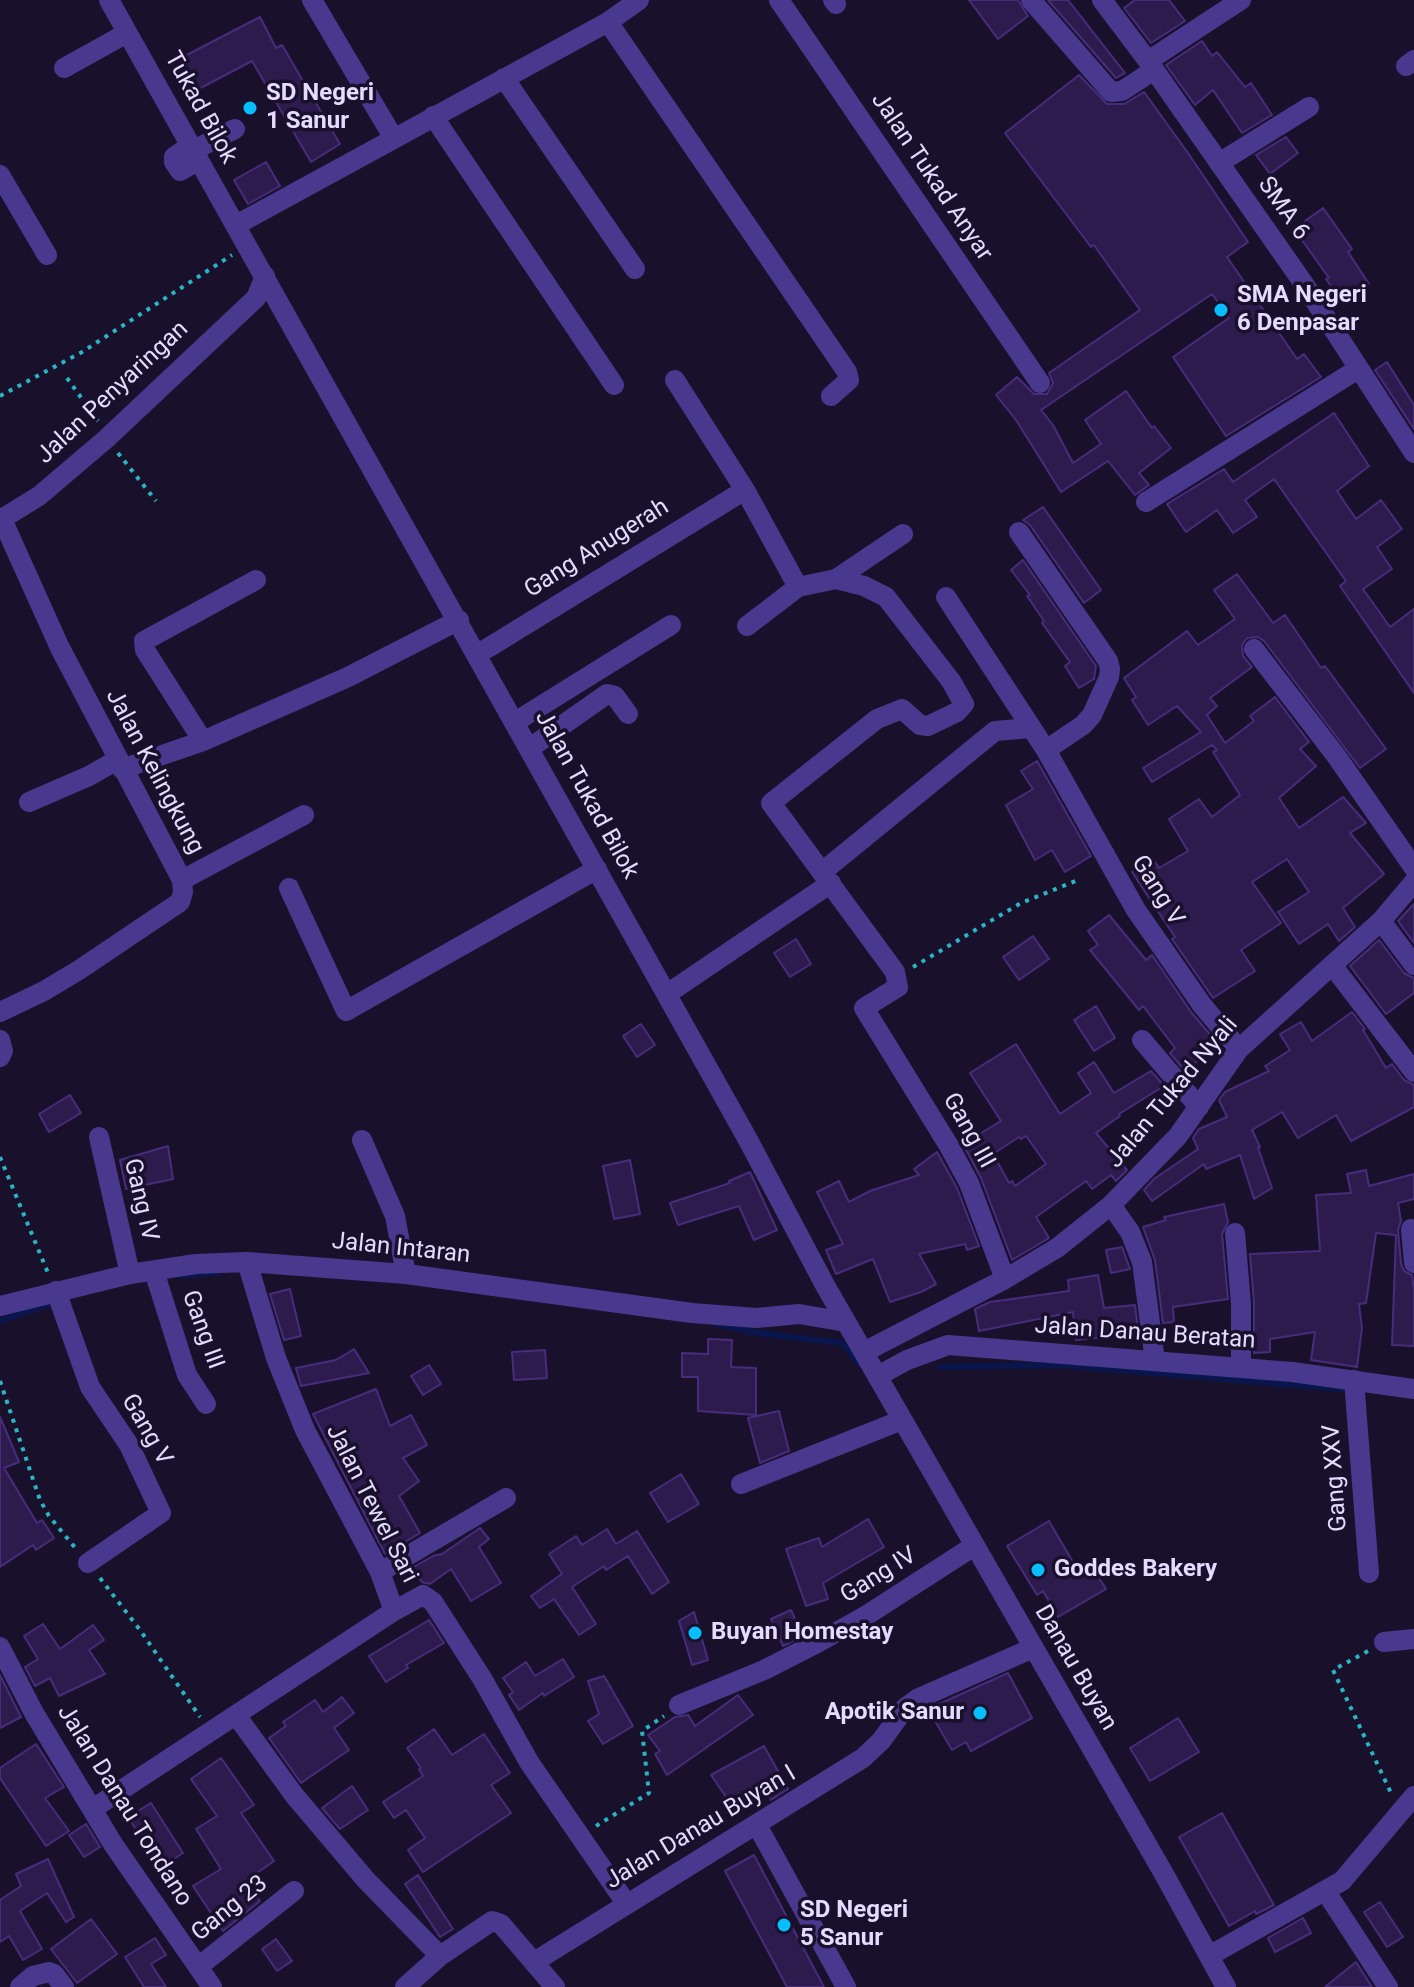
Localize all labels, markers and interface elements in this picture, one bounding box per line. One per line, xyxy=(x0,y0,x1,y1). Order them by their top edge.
street label: Tukad Bilok xyxy=(157,47,243,169)
place label: SD Negeri 1 Sanur xyxy=(266,80,374,136)
street label: Jalan Tukad Anyar xyxy=(864,87,998,267)
marker: SD Negeri 1 Sanur xyxy=(241,99,259,117)
street label: SMA 6 xyxy=(1251,172,1315,246)
place label: SMA Negeri 6 Denpasar xyxy=(1237,282,1367,338)
marker: SMA Negeri 6 Denpasar xyxy=(1212,301,1230,319)
street label: Jalan Penyaringan xyxy=(31,315,195,471)
street label: Gang Anugerah xyxy=(520,493,674,605)
street label: Jalan Kelingkung xyxy=(98,685,210,859)
street label: Jalan Tukad Bilok xyxy=(528,706,644,884)
street label: Gang V xyxy=(1124,851,1190,931)
street label: Jalan Tukad Nyali xyxy=(1101,1012,1245,1174)
street label: Gang III xyxy=(936,1088,1000,1174)
street label: Gang IV xyxy=(117,1156,163,1244)
street label: Jalan Intaran xyxy=(330,1227,472,1271)
street label: Gang III xyxy=(175,1287,229,1373)
street label: Jalan Danau Beratan xyxy=(1034,1312,1256,1356)
street label: Gang V xyxy=(114,1389,178,1471)
street label: Jalan Tewel Sari xyxy=(319,1420,423,1588)
street label: Gang XXV xyxy=(1318,1423,1354,1533)
street label: Gang IV xyxy=(836,1542,922,1610)
place label: Goddes Bakery xyxy=(1054,1556,1217,1584)
marker: Goddes Bakery xyxy=(1029,1561,1047,1579)
street label: Danau Buyan xyxy=(1028,1600,1122,1736)
place label: Buyan Homestay xyxy=(711,1619,893,1647)
marker: Buyan Homestay xyxy=(686,1624,704,1642)
place label: Apotik Sanur xyxy=(825,1699,964,1727)
street label: Jalan Danau Tondano xyxy=(50,1700,198,1912)
marker: Apotik Sanur xyxy=(971,1704,989,1722)
street label: Jalan Danau Buyan I xyxy=(601,1760,801,1896)
street label: Gang 23 xyxy=(186,1870,274,1948)
place label: SD Negeri 5 Sanur xyxy=(800,1897,908,1953)
marker: SD Negeri 5 Sanur xyxy=(775,1916,793,1934)

